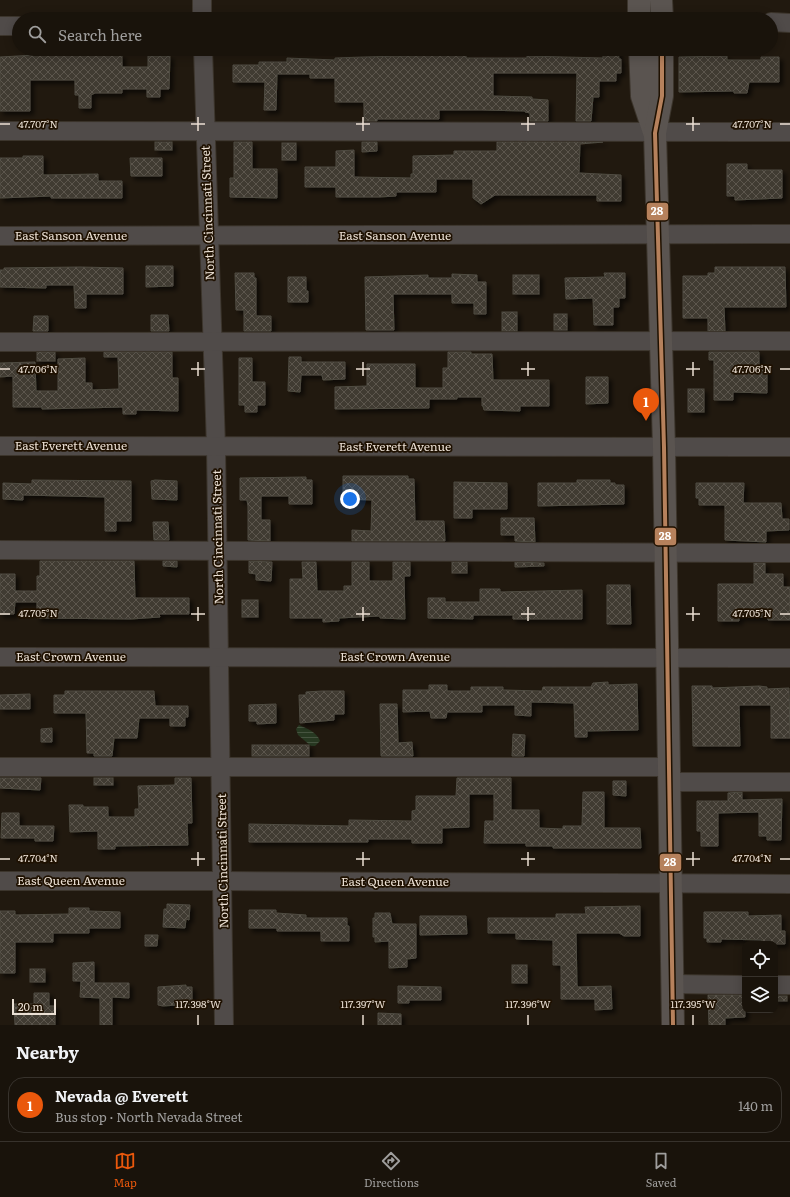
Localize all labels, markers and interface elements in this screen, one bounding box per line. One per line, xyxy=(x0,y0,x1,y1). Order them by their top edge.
search box xyxy=(12,12,778,56)
icon: search xyxy=(26,23,48,45)
text: Search here xyxy=(58,23,142,46)
text: 47.707°N xyxy=(18,116,58,131)
text: 47.707°N xyxy=(732,116,772,131)
street label: North Cincinnati Street xyxy=(196,145,218,281)
line badge: 28 xyxy=(646,202,669,221)
text: 28 xyxy=(651,202,664,218)
street label: East Sanson Avenue xyxy=(15,226,127,244)
street label: East Sanson Avenue xyxy=(339,226,451,244)
text: 47.706°N xyxy=(18,361,58,376)
text: 47.706°N xyxy=(732,361,772,376)
pin: 1 xyxy=(633,388,659,421)
street label: East Everett Avenue xyxy=(15,436,127,454)
street label: East Everett Avenue xyxy=(339,437,451,455)
street label: North Cincinnati Street xyxy=(207,469,227,605)
your location xyxy=(340,489,360,509)
line badge: 28 xyxy=(654,527,677,546)
text: 28 xyxy=(659,527,672,543)
text: 47.705°N xyxy=(18,605,58,620)
text: 47.705°N xyxy=(732,605,772,620)
street label: East Crown Avenue xyxy=(16,647,126,665)
street label: East Crown Avenue xyxy=(340,647,450,665)
street label: North Cincinnati Street xyxy=(212,793,232,929)
text: 47.704°N xyxy=(18,850,58,865)
text: 47.704°N xyxy=(732,850,772,865)
line badge: 28 xyxy=(659,853,682,872)
text: 28 xyxy=(664,853,677,869)
street label: East Queen Avenue xyxy=(17,871,125,889)
street label: East Queen Avenue xyxy=(341,872,449,890)
map controls xyxy=(742,941,778,1013)
button: locate xyxy=(742,941,778,977)
button: layers xyxy=(742,977,778,1013)
text: 117.398°W xyxy=(175,996,221,1011)
text: 117.397°W xyxy=(340,996,386,1011)
text: 117.396°W xyxy=(505,996,551,1011)
text: 117.395°W xyxy=(670,996,716,1011)
scale bar xyxy=(12,997,56,1016)
text: 20 m xyxy=(18,998,43,1014)
text: Nearby xyxy=(16,1039,79,1064)
text: Nevada @ Everett xyxy=(55,1084,188,1107)
text: 1 xyxy=(27,1096,33,1115)
text: 140 m xyxy=(738,1096,773,1115)
text: Bus stop · North Nevada Street xyxy=(55,1107,243,1126)
tab: Map xyxy=(113,1150,137,1190)
tab: Directions xyxy=(364,1150,419,1190)
tab: Saved xyxy=(646,1150,676,1190)

